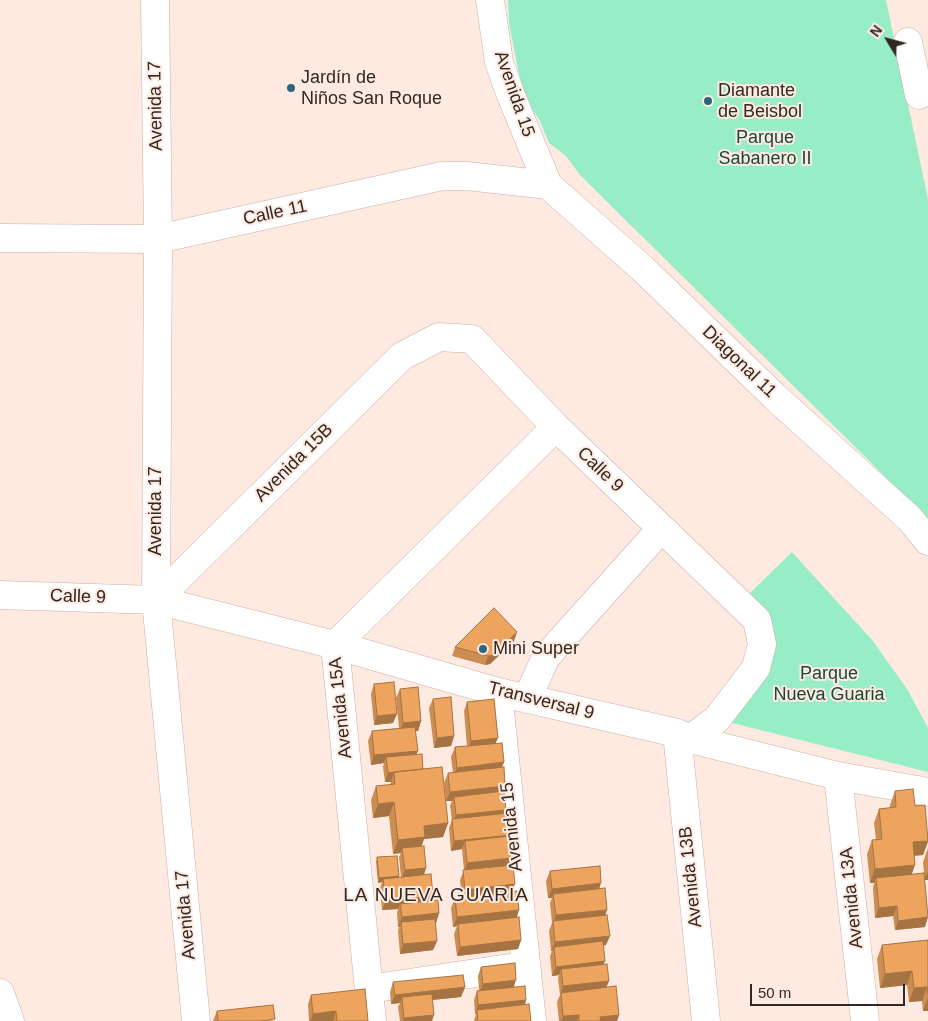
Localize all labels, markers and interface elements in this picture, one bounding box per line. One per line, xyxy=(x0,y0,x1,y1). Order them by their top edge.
north arrow xyxy=(863,15,913,65)
text: N xyxy=(867,22,885,40)
street label: Avenida 15 xyxy=(489,48,539,140)
street label: Avenida 17 xyxy=(144,61,168,151)
place label: Jardín de Niños San Roque xyxy=(301,67,442,110)
place label: Diamante de Beisbol xyxy=(718,80,802,122)
marker: Jardín de Niños San Roque xyxy=(285,82,297,94)
marker: Diamante de Beisbol xyxy=(702,95,714,107)
park label: Parque Sabanero II xyxy=(718,127,812,170)
street label: Calle 11 xyxy=(241,196,309,230)
street label: Diagonal 11 xyxy=(697,321,781,403)
street label: Avenida 15B xyxy=(250,419,338,507)
street label: Calle 9 xyxy=(572,443,628,497)
street label: Avenida 17 xyxy=(145,466,167,556)
street label: Calle 9 xyxy=(50,585,106,609)
place label: Mini Super xyxy=(493,638,579,660)
marker: Mini Super xyxy=(477,643,489,655)
street label: Avenida 15A xyxy=(325,656,357,760)
park label: Parque Nueva Guaria xyxy=(773,663,885,706)
street label: Transversal 9 xyxy=(486,677,596,725)
street label: Avenida 15 xyxy=(497,781,527,873)
street label: Avenida 13B xyxy=(675,825,707,929)
street label: Avenida 13A xyxy=(836,846,868,950)
street label: Avenida 17 xyxy=(171,869,201,961)
district label: LA NUEVA GUARIA xyxy=(341,885,531,907)
scale bar xyxy=(753,974,908,1006)
text: 50 m xyxy=(758,984,791,1001)

